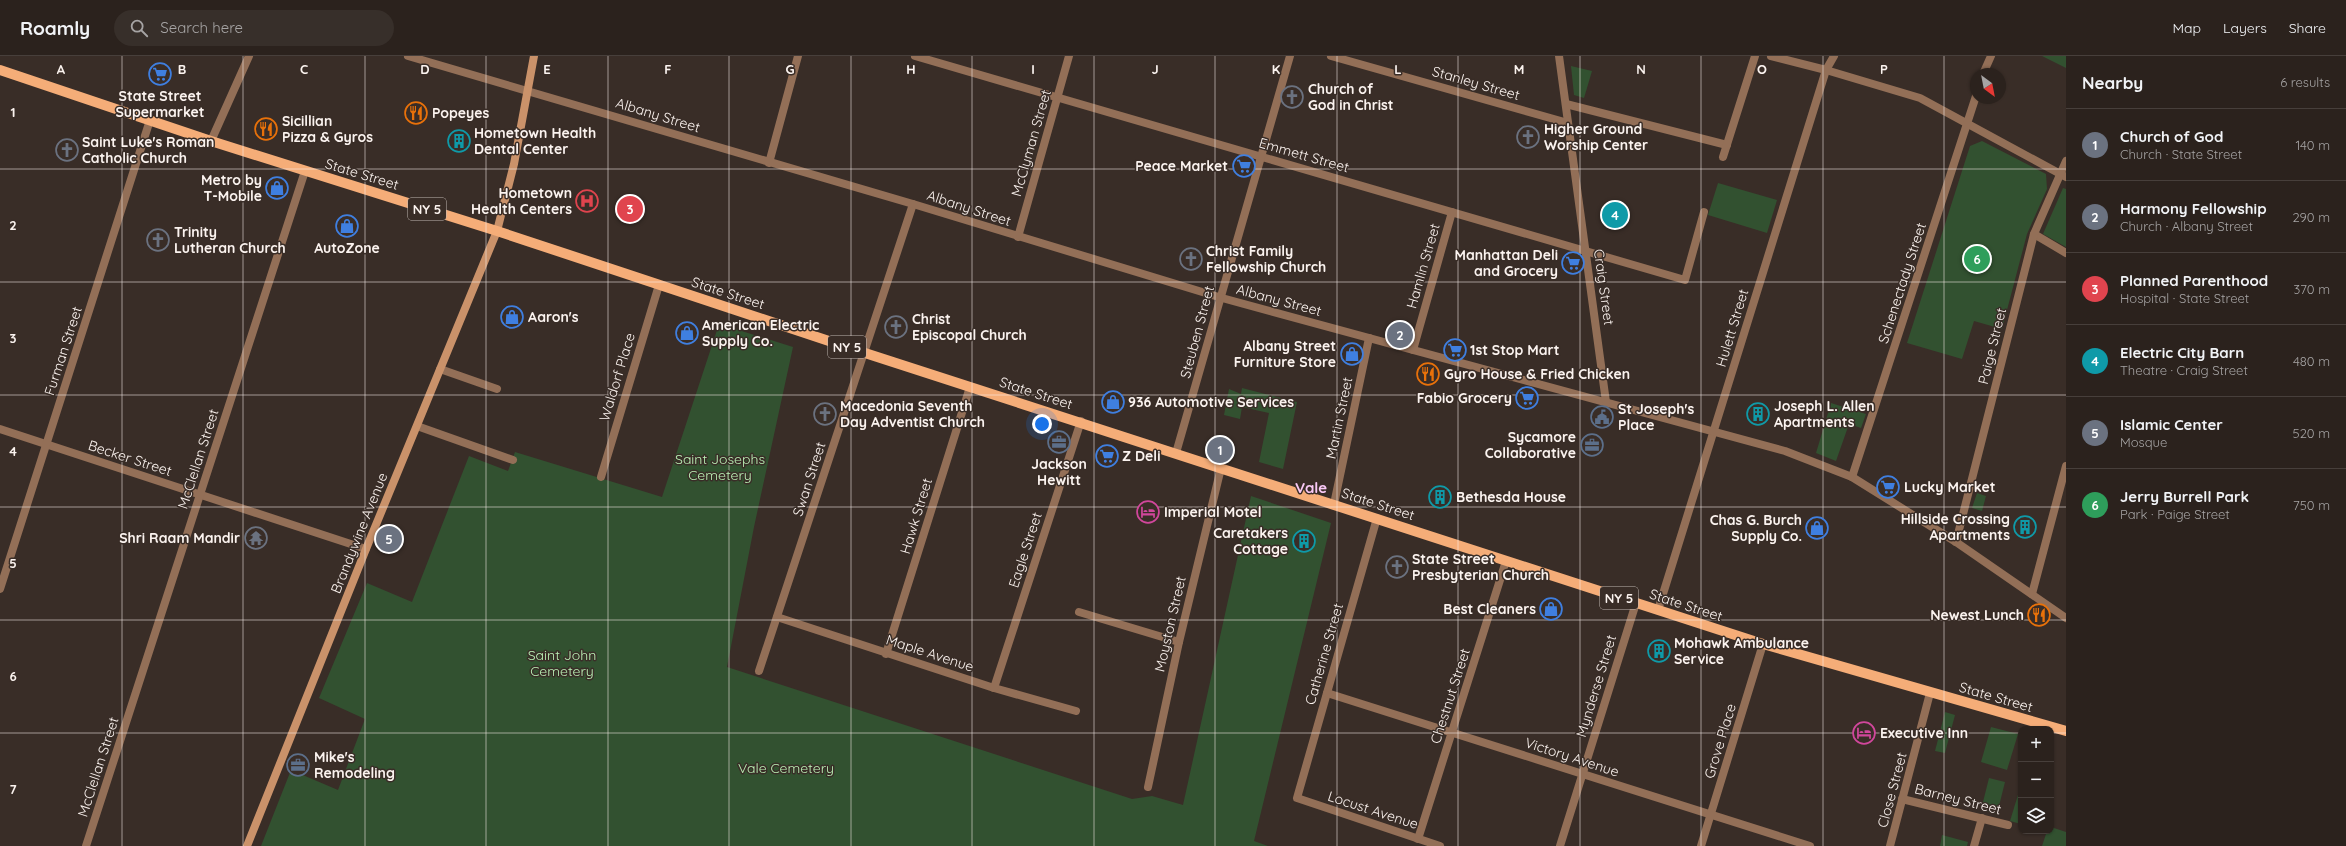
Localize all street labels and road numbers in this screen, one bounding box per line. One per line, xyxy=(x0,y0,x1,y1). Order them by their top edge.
street label: Stanley Street xyxy=(1430,62,1522,104)
street label: McClyman Street xyxy=(1007,87,1055,199)
street label: Albany Street xyxy=(614,94,703,136)
street label: Emmett Street xyxy=(1257,134,1351,177)
street label: State Street xyxy=(323,154,401,194)
street label: Albany Street xyxy=(925,186,1014,230)
road number: NY 5 xyxy=(408,198,446,220)
street label: Schenectady Street xyxy=(1874,220,1930,346)
street label: Hamlin Street xyxy=(1402,221,1444,311)
street label: Craig Street xyxy=(1590,248,1618,326)
street label: State Street xyxy=(689,273,767,313)
street label: Albany Street xyxy=(1235,280,1324,320)
street label: Steuben Street xyxy=(1176,284,1218,380)
street label: Hulett Street xyxy=(1712,287,1752,369)
street label: Furman Street xyxy=(40,304,86,398)
street label: Paige Street xyxy=(1974,306,2010,386)
street label: Waldorf Place xyxy=(595,331,639,423)
road number: NY 5 xyxy=(828,336,866,358)
street label: State Street xyxy=(997,373,1075,413)
street label: Martin Street xyxy=(1322,375,1357,461)
street label: McClellan Street xyxy=(173,406,223,511)
street label: Becker Street xyxy=(86,436,174,480)
street label: Swan Street xyxy=(789,439,830,518)
street label: Brandywine Avenue xyxy=(327,470,391,596)
street label: Hawk Street xyxy=(896,476,936,556)
street label: State Street xyxy=(1339,484,1417,524)
street label: Eagle Street xyxy=(1004,510,1046,590)
street label: Moyston Street xyxy=(1150,574,1190,674)
street label: State Street xyxy=(1647,585,1725,625)
road number: NY 5 xyxy=(1600,587,1638,609)
street label: Catherine Street xyxy=(1301,601,1347,707)
street label: Maple Avenue xyxy=(884,630,976,676)
street label: Mynderse Street xyxy=(1572,632,1620,739)
street label: Chestnut Street xyxy=(1426,646,1474,746)
street label: State Street xyxy=(1957,678,2035,716)
street label: Grove Place xyxy=(1700,701,1740,781)
street label: McClellan Street xyxy=(73,714,123,819)
street label: Victory Avenue xyxy=(1523,733,1621,781)
street label: Close Street xyxy=(1873,750,1911,830)
street label: Barney Street xyxy=(1913,780,2004,819)
street label: Locust Avenue xyxy=(1325,787,1421,833)

